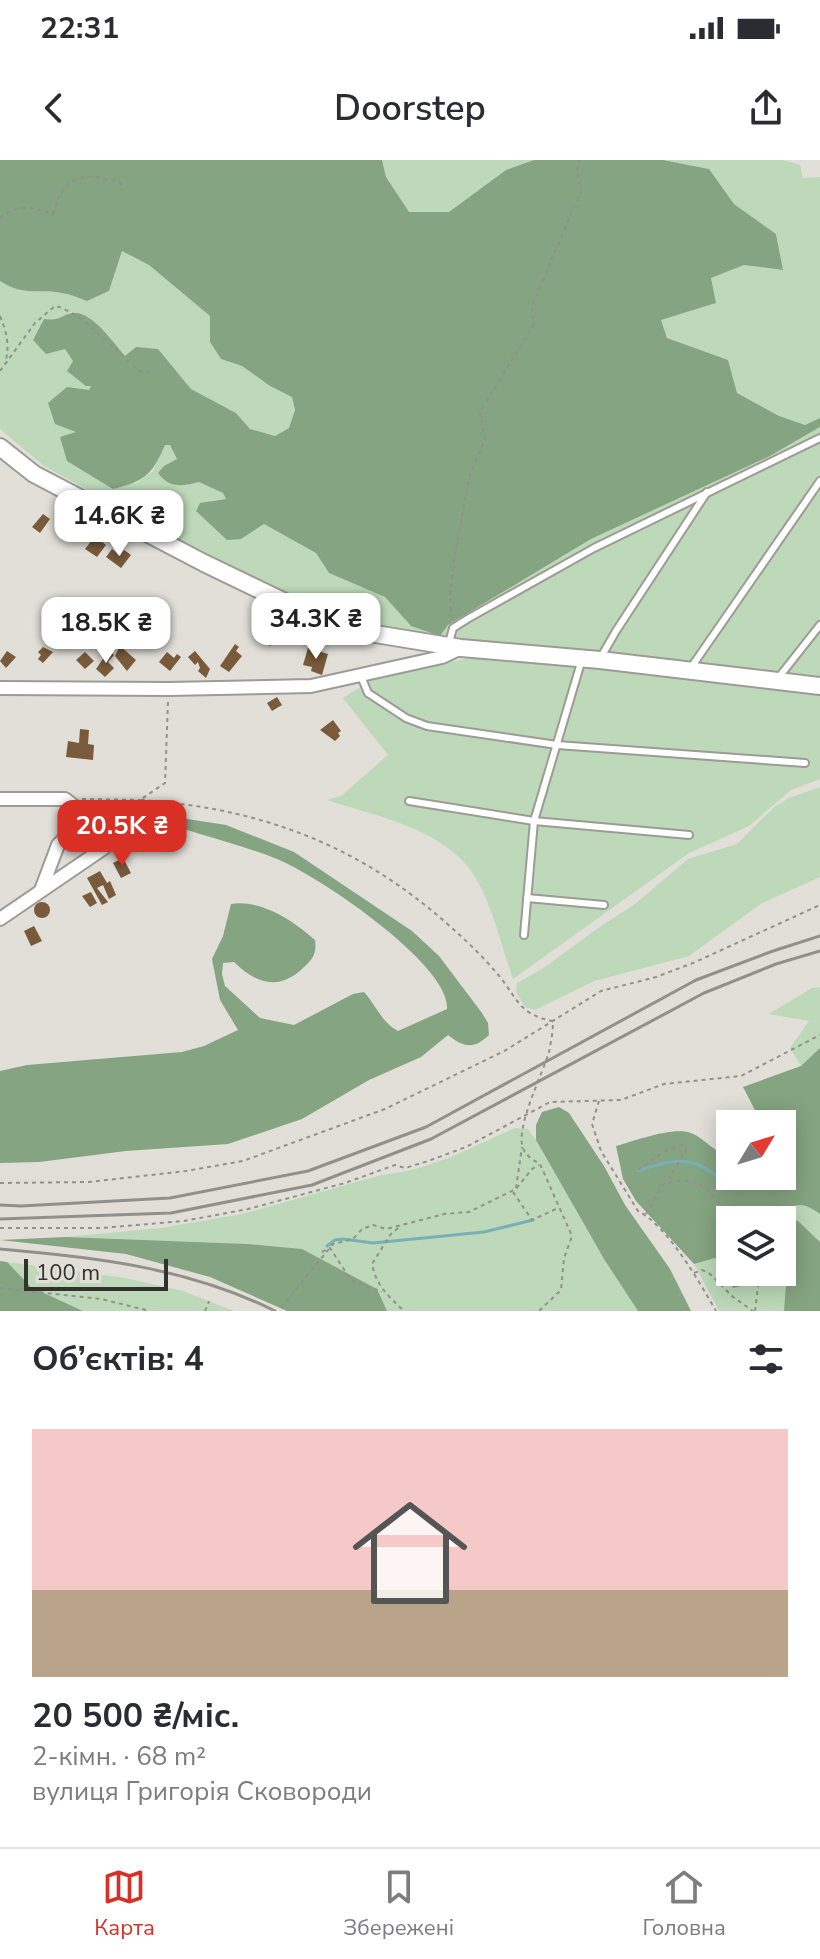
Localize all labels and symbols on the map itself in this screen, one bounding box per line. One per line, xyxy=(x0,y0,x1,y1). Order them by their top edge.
pin: 14.6K ₴ xyxy=(45,490,193,558)
pin: 34.3K ₴ xyxy=(242,593,390,661)
pin: 18.5K ₴ xyxy=(32,597,180,665)
pin: 20.5K ₴ xyxy=(48,800,196,868)
north arrow xyxy=(716,1110,796,1190)
scale bar xyxy=(24,1255,168,1291)

